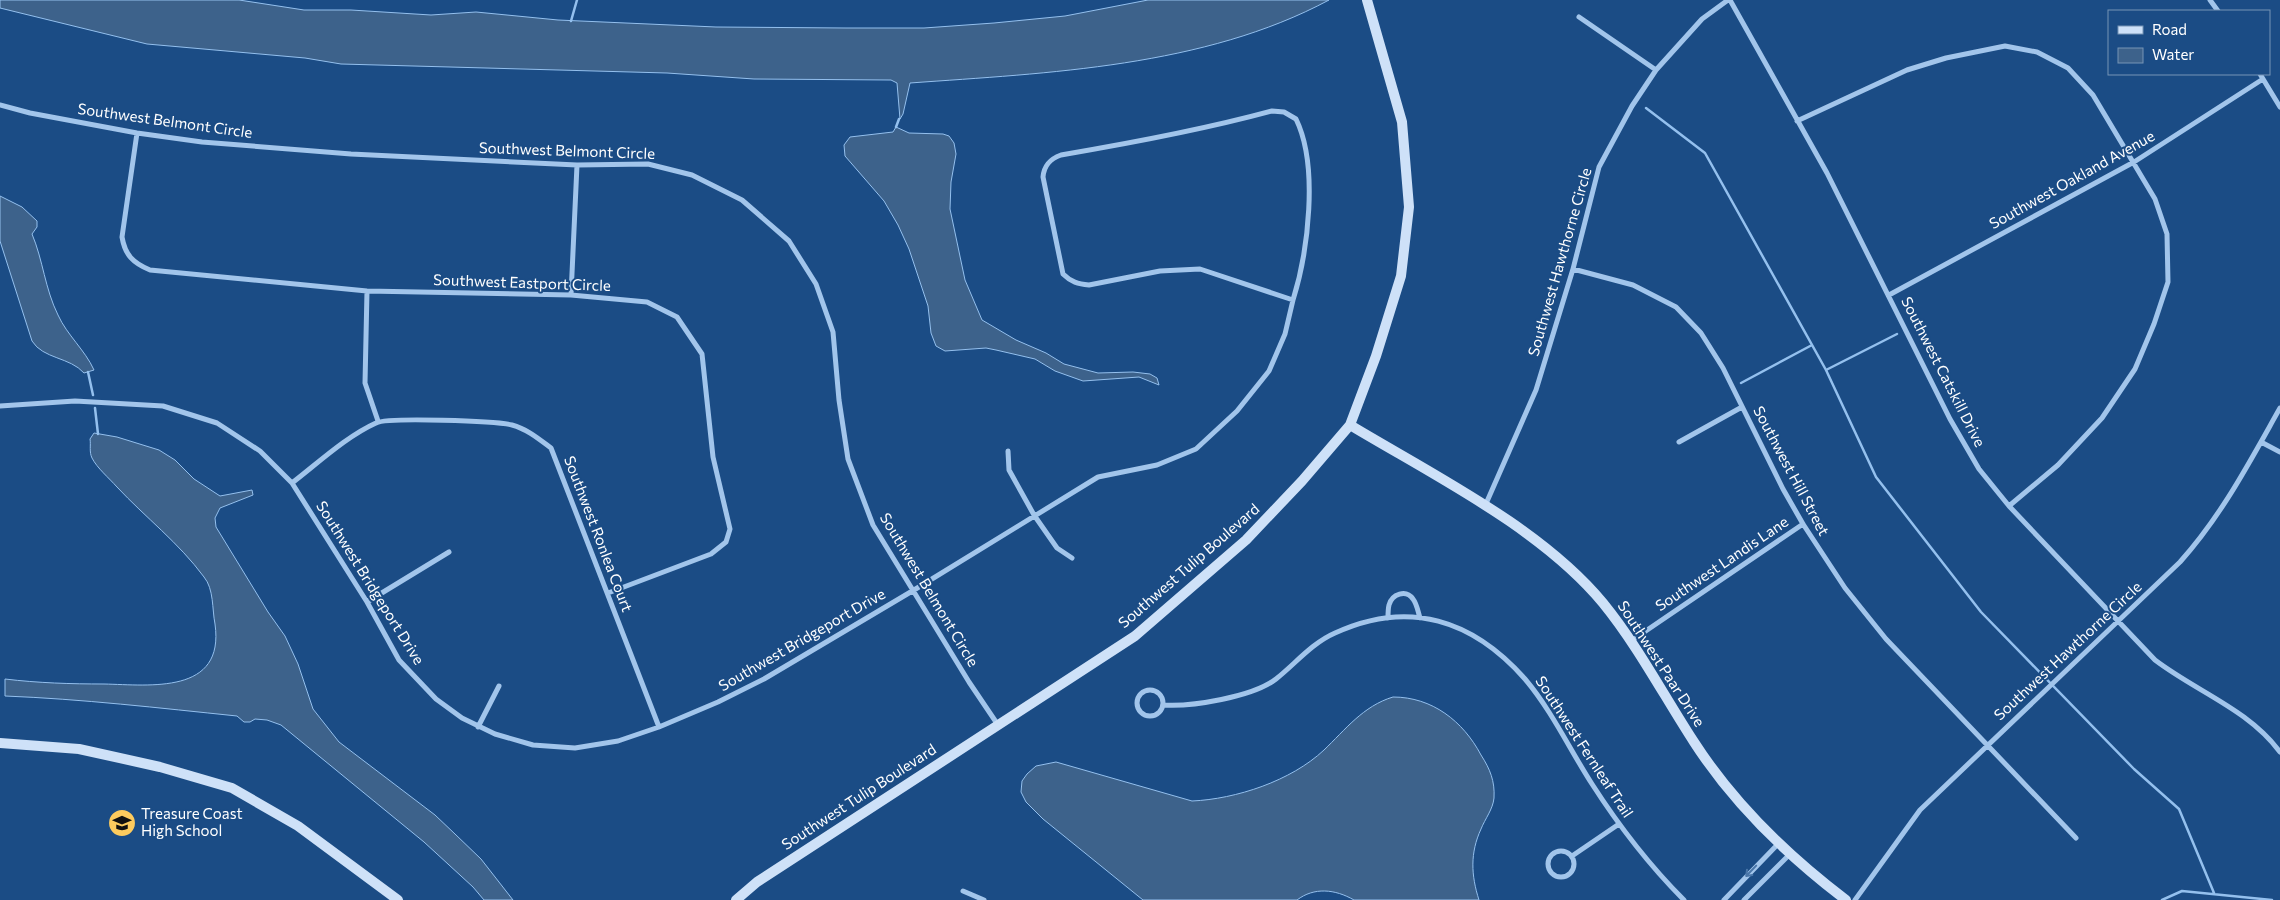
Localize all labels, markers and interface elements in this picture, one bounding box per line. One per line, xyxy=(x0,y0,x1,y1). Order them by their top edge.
legend xyxy=(2108,10,2270,75)
text: Road xyxy=(2152,20,2187,38)
text: Water xyxy=(2152,45,2194,63)
street label: Southwest Belmont Circle xyxy=(77,99,254,141)
street label: Southwest Oakland Avenue xyxy=(1986,126,2157,232)
street label: Southwest Belmont Circle xyxy=(479,138,656,162)
street label: Southwest Hawthorne Circle xyxy=(1523,165,1595,358)
street label: Southwest Eastport Circle xyxy=(433,270,611,294)
street label: Southwest Catskill Drive xyxy=(1898,294,1990,450)
street label: Southwest Hill Street xyxy=(1750,403,1834,538)
street label: Southwest Ronlea Court xyxy=(561,453,637,614)
street label: Southwest Bridgeport Drive xyxy=(313,497,429,668)
street label: Southwest Tulip Boulevard xyxy=(1114,499,1262,631)
street label: Southwest Belmont Circle xyxy=(877,509,983,670)
street label: Southwest Landis Lane xyxy=(1652,512,1791,614)
street label: Southwest Hawthorne Circle xyxy=(1990,577,2145,723)
street label: Southwest Bridgeport Drive xyxy=(715,584,888,694)
street label: Southwest Paar Drive xyxy=(1614,597,1709,730)
street label: Southwest Fernleaf Trail xyxy=(1532,672,1637,821)
street label: Southwest Tulip Boulevard xyxy=(778,739,939,853)
place label: Treasure Coast High School xyxy=(141,804,243,839)
school or university icon: Treasure Coast High School xyxy=(107,808,137,838)
one-way arrow xyxy=(1745,865,1757,878)

